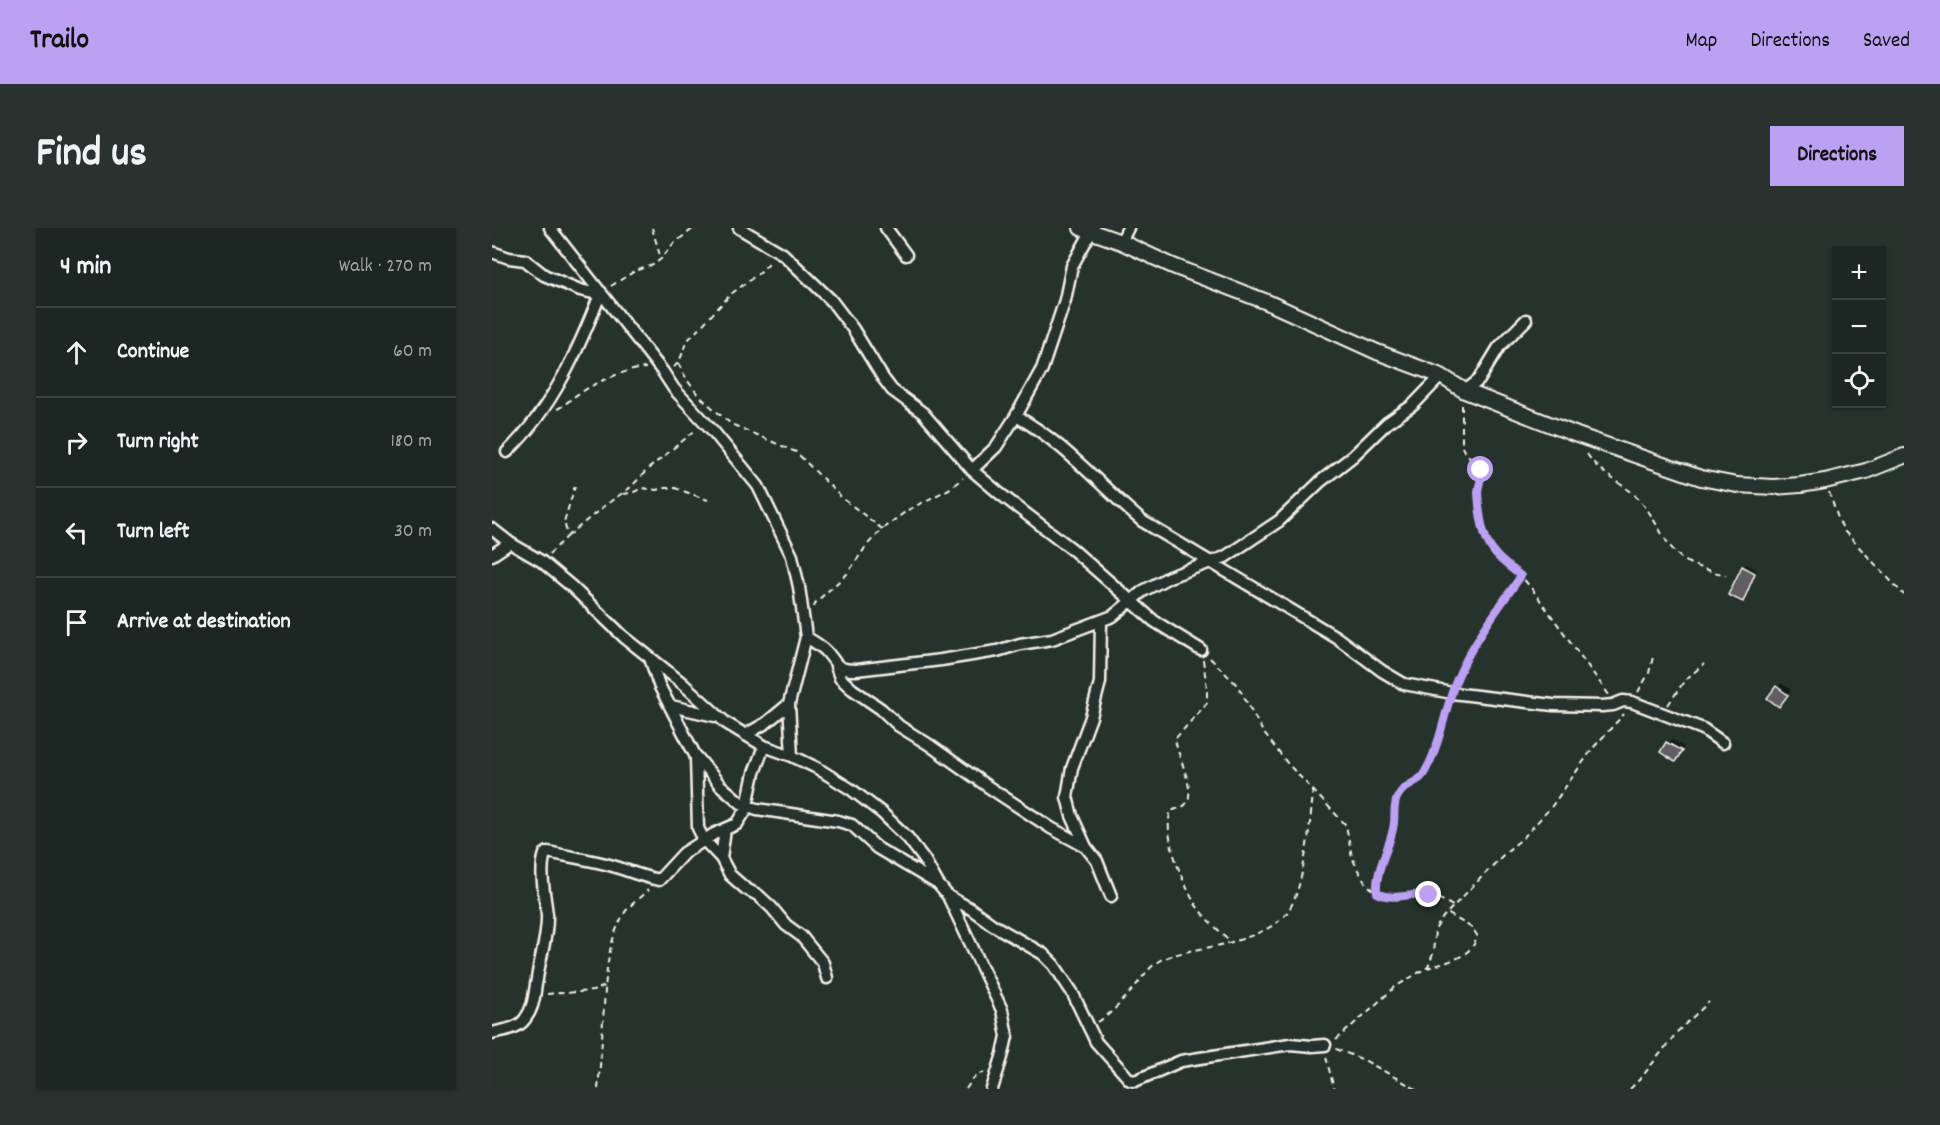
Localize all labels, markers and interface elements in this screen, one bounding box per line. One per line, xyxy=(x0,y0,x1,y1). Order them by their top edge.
text: Trailo xyxy=(30,22,89,62)
text: Map xyxy=(1686,27,1717,57)
text: Directions xyxy=(1750,27,1830,57)
text: Saved xyxy=(1863,27,1910,57)
text: Find us xyxy=(36,126,147,186)
button: Directions xyxy=(1770,126,1904,186)
map controls xyxy=(1832,246,1886,408)
button: + xyxy=(1832,246,1886,300)
text: 4 min xyxy=(60,249,111,286)
text: Walk · 270 m xyxy=(339,253,432,281)
button: − xyxy=(1832,300,1886,354)
icon: ahead xyxy=(60,336,93,369)
text: Continue xyxy=(117,337,189,368)
text: 60 m xyxy=(393,338,432,366)
button: locate xyxy=(1832,354,1886,408)
icon: right xyxy=(60,426,93,459)
text: Turn right xyxy=(117,427,199,458)
text: 180 m xyxy=(390,428,432,456)
route start xyxy=(1467,456,1493,482)
icon: left xyxy=(60,516,93,549)
text: Turn left xyxy=(117,517,189,548)
text: 30 m xyxy=(394,518,432,546)
icon: arrive xyxy=(60,606,93,639)
text: Arrive at destination xyxy=(117,607,291,638)
route end xyxy=(1415,881,1441,907)

